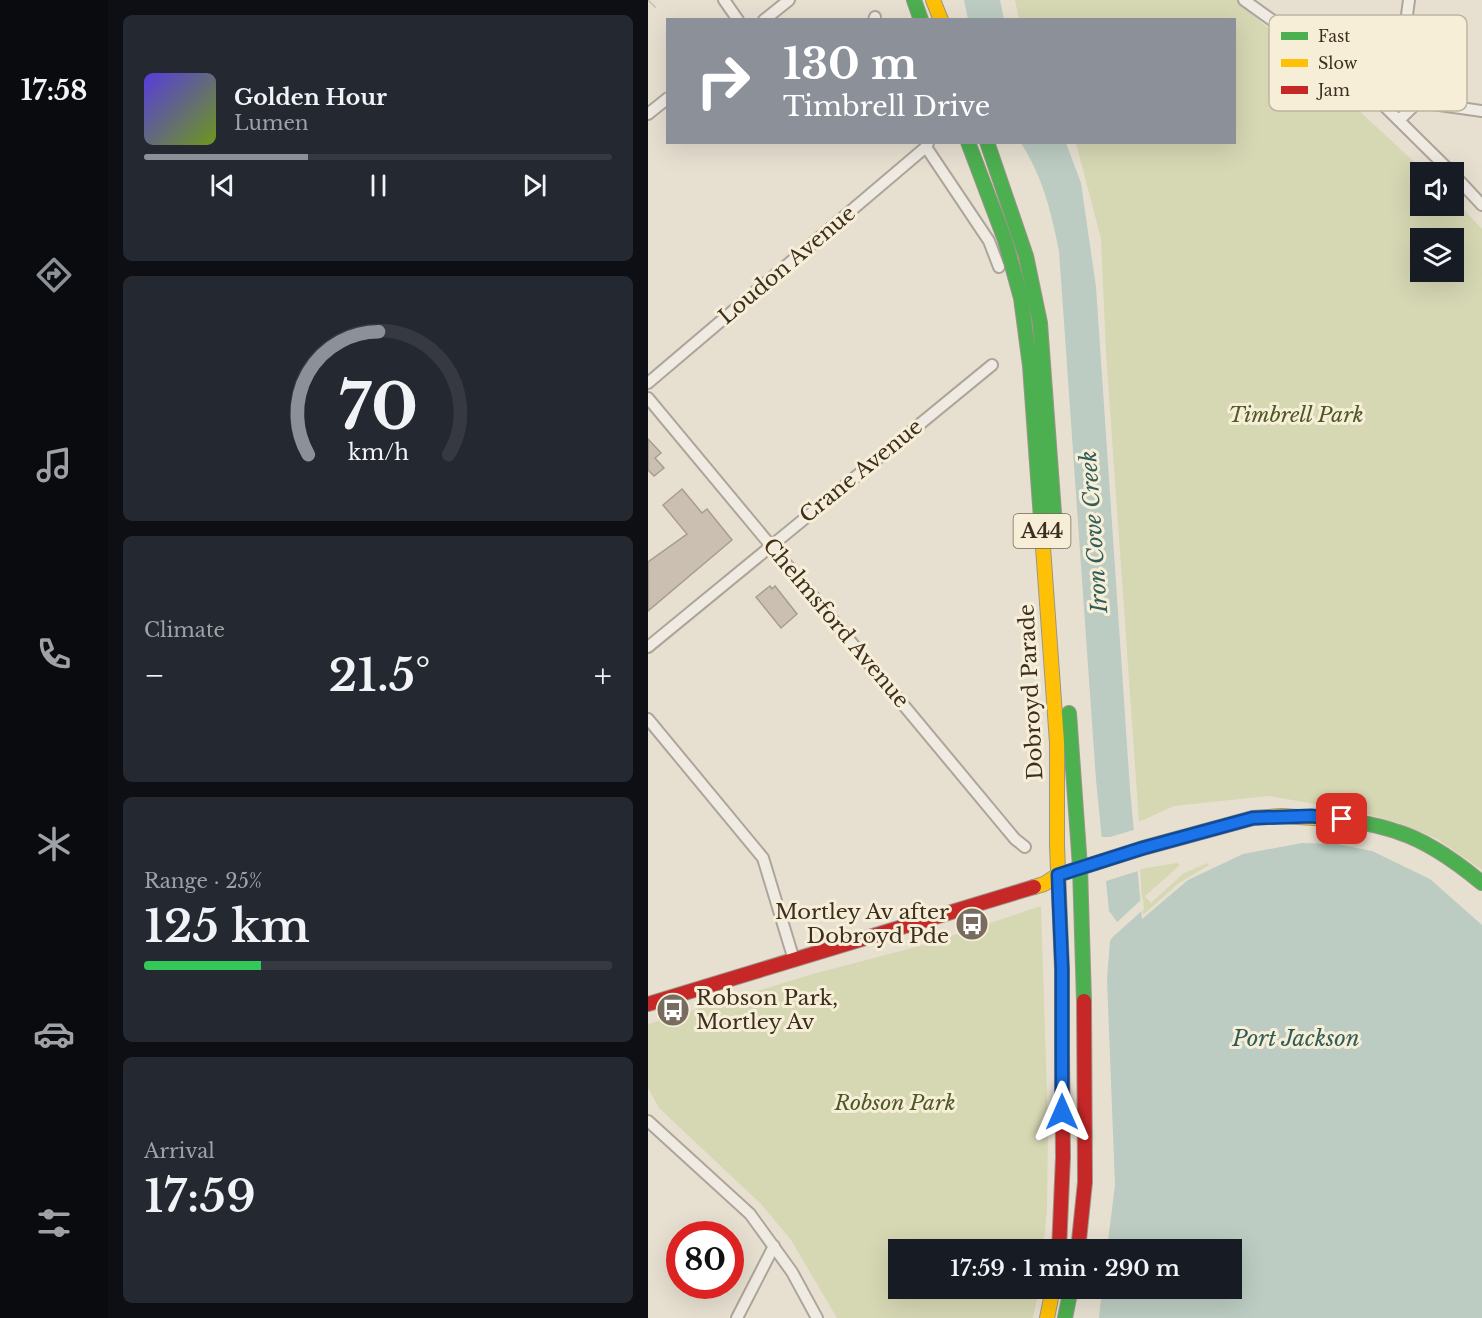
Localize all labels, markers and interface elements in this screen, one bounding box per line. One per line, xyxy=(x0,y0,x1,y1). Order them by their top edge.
legend xyxy=(1269,15,1467,111)
text: Fast xyxy=(1318,26,1350,46)
text: 130 m xyxy=(783,38,917,90)
icon: right xyxy=(684,42,762,120)
text: Slow xyxy=(1318,53,1358,73)
text: 17:58 xyxy=(21,74,87,107)
text: Jam xyxy=(1316,80,1350,100)
text: Golden Hour xyxy=(234,84,387,111)
text: Timbrell Drive xyxy=(783,90,990,123)
text: Lumen xyxy=(234,111,309,135)
map controls xyxy=(1410,162,1464,282)
button: sound xyxy=(1410,162,1464,216)
icon: previous xyxy=(206,169,239,202)
icon: pause xyxy=(362,169,395,202)
icon: next xyxy=(518,169,551,202)
street label: Loudon Avenue xyxy=(713,200,861,330)
button: layers xyxy=(1410,228,1464,282)
icon: directions xyxy=(33,254,75,296)
text: 70 xyxy=(338,369,418,447)
park label: Timbrell Park xyxy=(1228,402,1364,428)
street label: Crane Avenue xyxy=(794,414,928,528)
text: km/h xyxy=(348,440,409,467)
icon: music xyxy=(33,444,75,486)
water label: Iron Cove Creek xyxy=(1075,450,1113,615)
road number: A44 xyxy=(1014,514,1070,548)
street label: Chelmsford Avenue xyxy=(757,533,915,713)
street label: Dobroyd Parade xyxy=(1013,603,1049,781)
text: Climate xyxy=(144,618,225,642)
icon: phone xyxy=(33,633,75,675)
text: 21.5° xyxy=(328,647,430,703)
text: − xyxy=(144,655,165,696)
text: + xyxy=(594,655,612,696)
pin xyxy=(1316,793,1367,844)
icon: arrive xyxy=(1325,802,1358,835)
icon: climate xyxy=(33,823,75,865)
text: Range · 25% xyxy=(144,869,262,893)
text: 125 km xyxy=(144,898,310,954)
place label: Mortley Av after Dobroyd Pde xyxy=(775,899,949,949)
bus stop icon: Mortley Av after Dobroyd Pde xyxy=(954,906,990,942)
place label: Robson Park, Mortley Av xyxy=(696,985,838,1035)
bus stop icon: Robson Park, Mortley Av xyxy=(655,992,691,1028)
icon: car xyxy=(33,1013,75,1055)
water label: Port Jackson xyxy=(1231,1025,1360,1052)
position arrow xyxy=(1030,1080,1094,1144)
park label: Robson Park xyxy=(834,1090,955,1116)
text: Arrival xyxy=(144,1139,215,1163)
text: 17:59 xyxy=(144,1168,256,1224)
icon: filters xyxy=(33,1202,75,1244)
speed limit sign: 80 xyxy=(666,1221,744,1299)
text: 17:59 · 1 min · 290 m xyxy=(950,1255,1180,1282)

